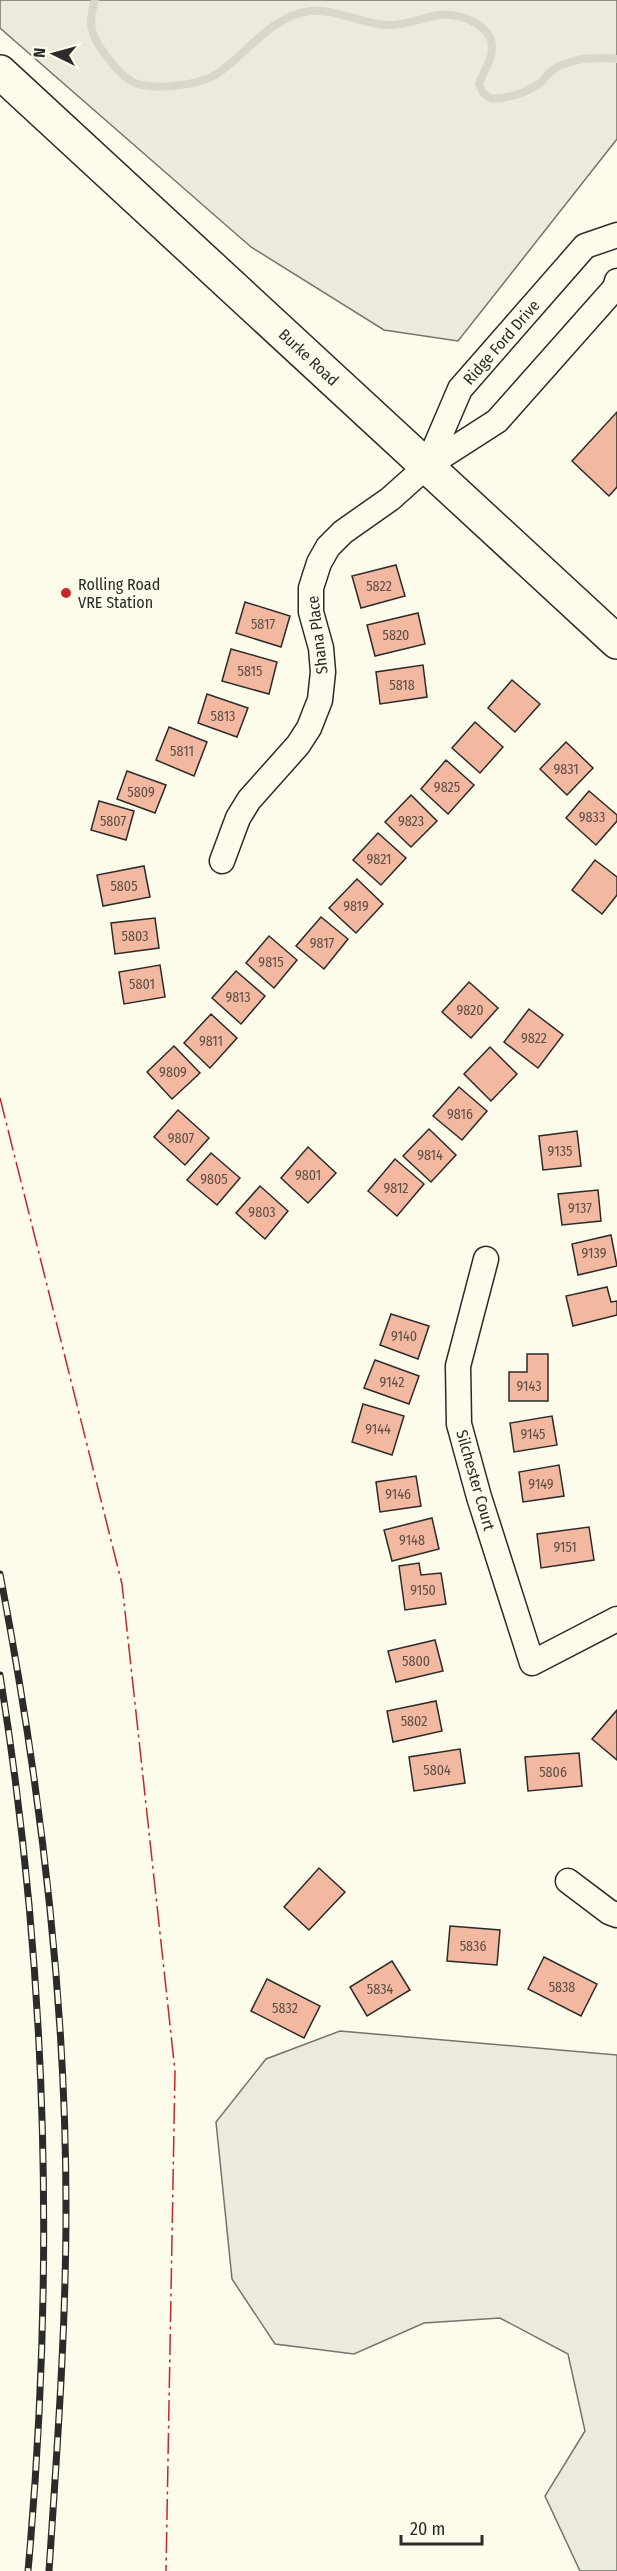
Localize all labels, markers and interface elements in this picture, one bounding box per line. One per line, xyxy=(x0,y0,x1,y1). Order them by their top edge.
north arrow xyxy=(24,24,84,84)
text: N xyxy=(30,47,49,58)
street label: Ridge Ford Drive xyxy=(459,296,544,389)
street label: Burke Road xyxy=(275,325,343,390)
place label: Rolling Road VRE Station xyxy=(78,575,160,612)
house number: 5822 xyxy=(366,578,392,595)
marker: Rolling Road VRE Station xyxy=(59,586,73,600)
street label: Shana Place xyxy=(303,595,332,675)
house number: 5817 xyxy=(251,616,275,633)
house number: 5820 xyxy=(383,627,409,644)
house number: 5815 xyxy=(238,663,262,680)
house number: 5818 xyxy=(389,677,415,694)
house number: 5813 xyxy=(211,708,235,725)
house number: 5811 xyxy=(170,743,194,760)
house number: 9831 xyxy=(553,761,579,778)
house number: 9825 xyxy=(434,779,460,796)
house number: 5809 xyxy=(127,784,155,801)
house number: 9833 xyxy=(579,809,605,826)
house number: 5807 xyxy=(100,813,126,830)
house number: 9823 xyxy=(398,813,424,830)
house number: 9821 xyxy=(366,851,392,868)
house number: 5805 xyxy=(110,878,138,895)
house number: 9819 xyxy=(343,898,369,915)
house number: 5803 xyxy=(122,928,148,945)
house number: 9817 xyxy=(310,935,335,952)
house number: 9815 xyxy=(258,954,284,971)
house number: 5801 xyxy=(129,976,155,993)
house number: 9813 xyxy=(225,989,251,1006)
house number: 9820 xyxy=(456,1002,484,1019)
house number: 9822 xyxy=(521,1030,547,1047)
house number: 9811 xyxy=(199,1033,223,1050)
house number: 9809 xyxy=(159,1064,187,1081)
house number: 9816 xyxy=(447,1106,473,1123)
house number: 9807 xyxy=(168,1130,195,1147)
house number: 9135 xyxy=(548,1143,572,1160)
house number: 9814 xyxy=(417,1147,443,1164)
house number: 9801 xyxy=(295,1167,321,1184)
house number: 9805 xyxy=(200,1171,228,1188)
house number: 9812 xyxy=(383,1180,409,1197)
house number: 9137 xyxy=(568,1200,592,1217)
house number: 9803 xyxy=(248,1204,276,1221)
house number: 9139 xyxy=(582,1245,607,1262)
house number: 9140 xyxy=(391,1328,417,1345)
house number: 9142 xyxy=(380,1374,404,1391)
house number: 9143 xyxy=(517,1378,541,1395)
house number: 9144 xyxy=(365,1421,391,1438)
house number: 9145 xyxy=(520,1426,546,1443)
street label: Silchester Court xyxy=(452,1428,499,1533)
house number: 9149 xyxy=(528,1476,554,1493)
house number: 9146 xyxy=(385,1486,411,1503)
house number: 9148 xyxy=(399,1532,425,1549)
house number: 9151 xyxy=(553,1539,577,1556)
house number: 9150 xyxy=(410,1582,436,1599)
house number: 5800 xyxy=(402,1653,430,1670)
house number: 5802 xyxy=(401,1713,427,1730)
house number: 5804 xyxy=(423,1762,451,1779)
house number: 5806 xyxy=(539,1764,567,1781)
house number: 5836 xyxy=(460,1938,486,1955)
house number: 5838 xyxy=(549,1979,575,1996)
house number: 5834 xyxy=(367,1981,393,1998)
house number: 5832 xyxy=(272,2000,298,2017)
scale bar xyxy=(401,2508,482,2546)
text: 20 m xyxy=(410,2518,445,2540)

